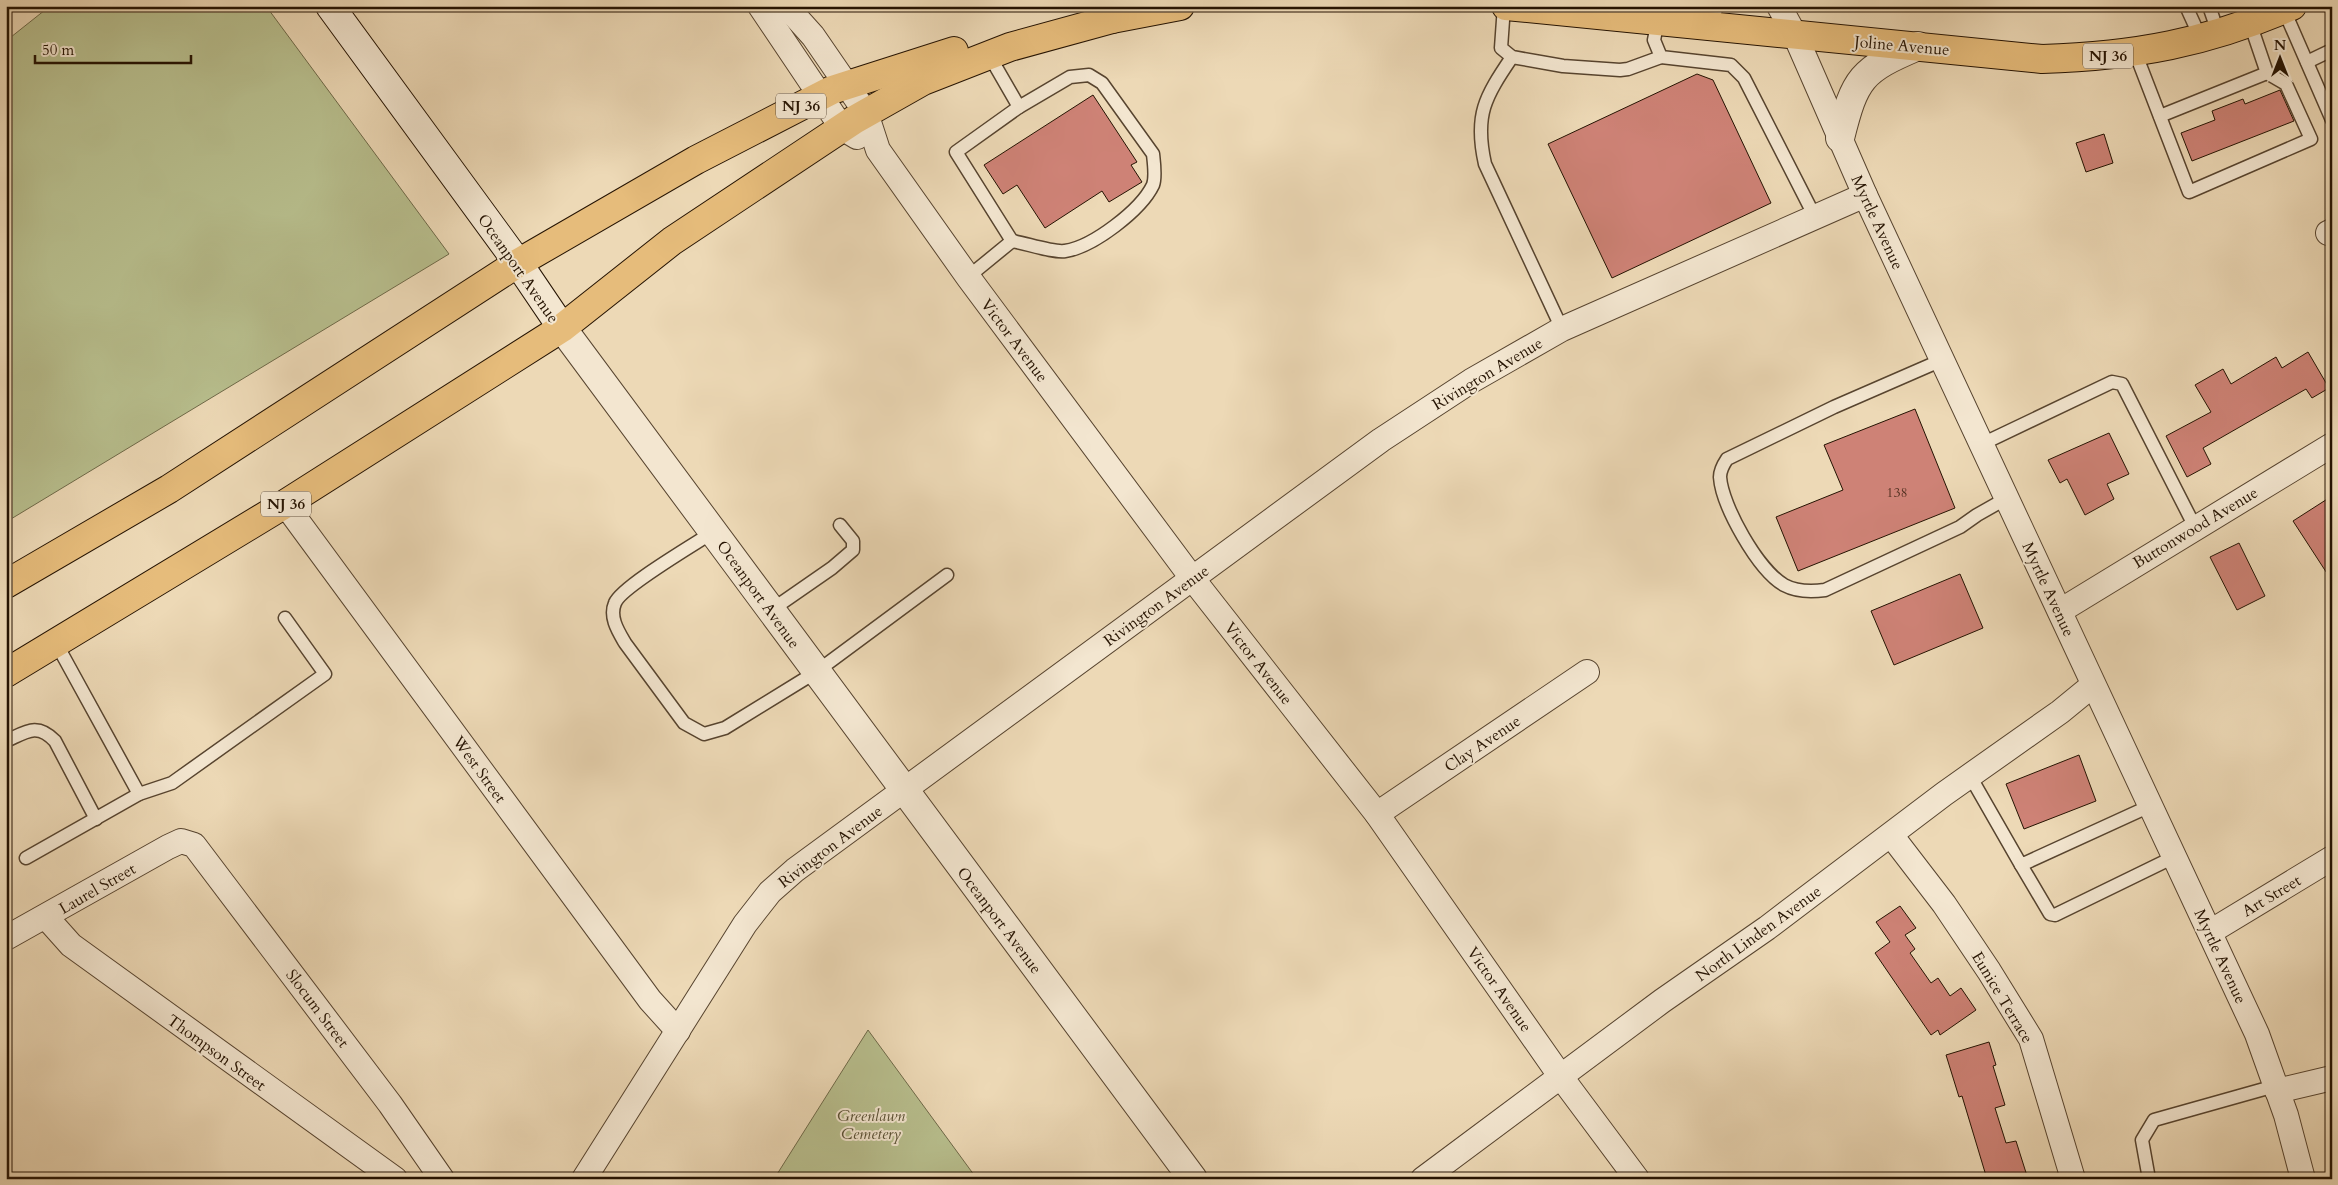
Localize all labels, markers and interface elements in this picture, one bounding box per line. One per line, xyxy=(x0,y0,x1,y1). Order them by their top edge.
street label: Joline Avenue xyxy=(1852,31,1950,61)
scale bar xyxy=(35,32,191,64)
north arrow xyxy=(2256,32,2306,82)
text: N xyxy=(2274,36,2286,55)
text: 50 m xyxy=(42,40,74,60)
road number: NJ 36 xyxy=(2083,44,2133,68)
road number: NJ 36 xyxy=(776,94,826,118)
street label: Myrtle Avenue xyxy=(1846,172,1909,273)
street label: Oceanport Avenue xyxy=(472,210,564,328)
street label: Victor Avenue xyxy=(976,294,1053,387)
street label: Rivington Avenue xyxy=(1428,332,1547,416)
street label: Buttonwood Avenue xyxy=(2129,482,2262,574)
house number: 138 xyxy=(1886,483,1908,502)
road number: NJ 36 xyxy=(261,492,311,516)
street label: Oceanport Avenue xyxy=(711,536,805,653)
street label: Myrtle Avenue xyxy=(2017,539,2080,640)
street label: Rivington Avenue xyxy=(1099,560,1214,652)
street label: Victor Avenue xyxy=(1219,618,1297,710)
street label: Clay Avenue xyxy=(1440,710,1525,778)
street label: West Street xyxy=(447,731,511,808)
street label: Rivington Avenue xyxy=(774,800,887,893)
street label: Laurel Street xyxy=(55,858,140,920)
street label: Oceanport Avenue xyxy=(952,863,1047,979)
street label: Art Street xyxy=(2238,870,2305,922)
street label: North Linden Avenue xyxy=(1691,881,1826,987)
street label: Myrtle Avenue xyxy=(2189,906,2252,1007)
street label: Victor Avenue xyxy=(1462,943,1537,1037)
street label: Eunice Terrace xyxy=(1966,948,2038,1047)
street label: Slocum Street xyxy=(280,965,354,1052)
street label: Thompson Street xyxy=(163,1009,270,1096)
park label: Greenlawn Cemetery xyxy=(837,1105,905,1145)

